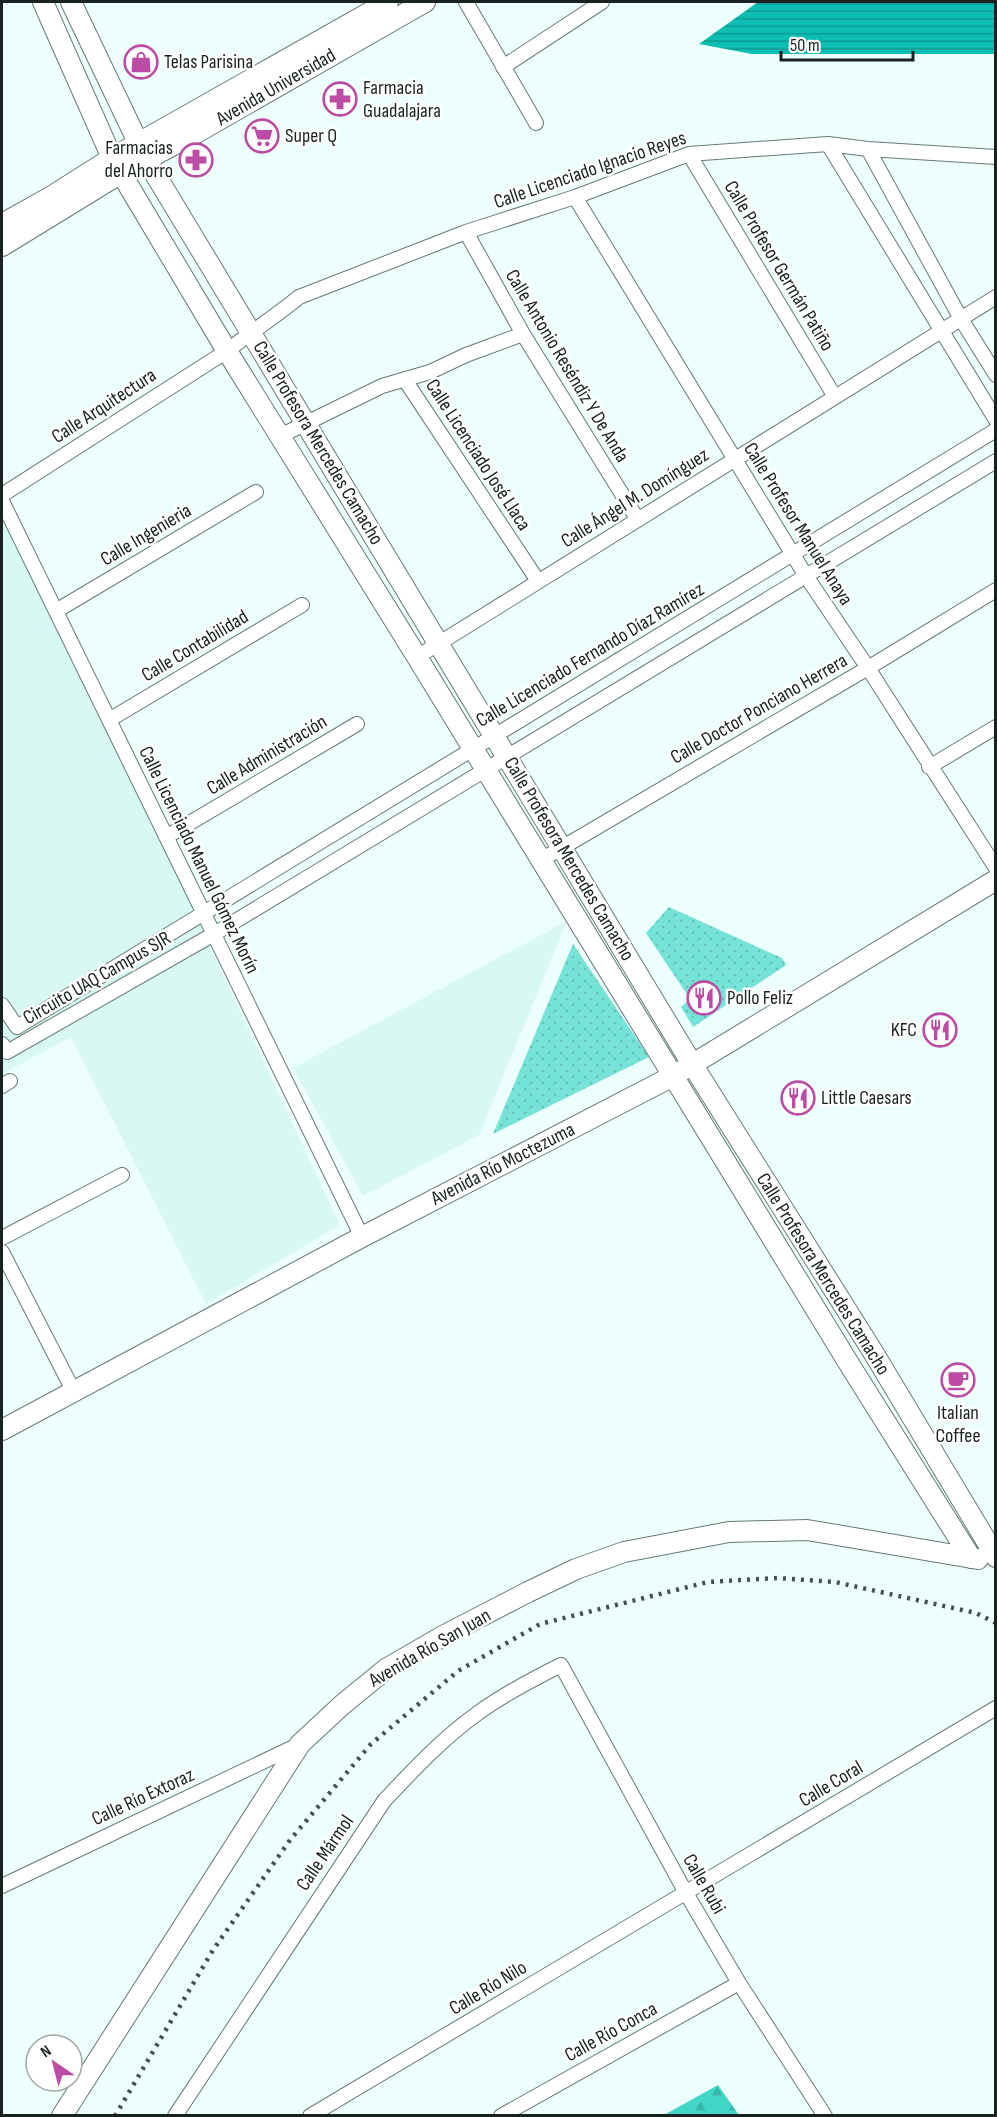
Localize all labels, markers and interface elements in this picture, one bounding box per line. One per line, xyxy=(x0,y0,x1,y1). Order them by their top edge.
scale bar xyxy=(781,24,913,62)
text: 50 m xyxy=(790,35,820,56)
street label: Avenida Universidad xyxy=(211,43,340,131)
shop icon: Telas Parisina xyxy=(123,44,159,80)
place label: Telas Parisina xyxy=(164,50,253,74)
place label: Farmacia Guadalajara xyxy=(363,76,441,123)
pharmacy icon: Farmacia Guadalajara xyxy=(322,81,358,117)
supermarket icon: Super Q xyxy=(244,118,280,154)
place label: Super Q xyxy=(285,124,337,148)
street label: Calle Licenciado Ignacio Reyes xyxy=(491,126,689,214)
place label: Farmacias del Ahorro xyxy=(105,136,173,183)
pharmacy icon: Farmacias del Ahorro xyxy=(178,142,214,178)
street label: Calle Profesor Germán Patiño xyxy=(719,177,839,355)
street label: Calle Antonio Reséndiz Y De Anda xyxy=(500,265,634,467)
street label: Calle Profesora Mercedes Camacho xyxy=(248,337,388,549)
street label: Calle Arquitectura xyxy=(47,363,161,449)
street label: Calle Licenciado José Llaca xyxy=(420,375,536,535)
street label: Calle Profesor Manuel Anaya xyxy=(738,438,858,610)
street label: Calle Ángel M. Domínguez xyxy=(557,443,713,553)
street label: Calle Ingenieria xyxy=(96,499,196,571)
street label: Calle Licenciado Fernando Díaz Ramírez xyxy=(472,577,708,733)
street label: Calle Contabilidad xyxy=(137,605,253,687)
street label: Calle Doctor Ponciano Herrera xyxy=(666,649,852,769)
street label: Calle Administración xyxy=(202,710,332,800)
street label: Calle Licenciado Manuel Gómez Morín xyxy=(133,742,265,978)
street label: Calle Profesora Mercedes Camacho xyxy=(499,753,639,965)
street label: Circuito UAQ Campus SJR xyxy=(19,926,175,1030)
restaurant icon: Pollo Feliz xyxy=(686,980,722,1016)
place label: Pollo Feliz xyxy=(727,986,793,1010)
restaurant icon: KFC xyxy=(922,1012,958,1048)
place label: KFC xyxy=(891,1018,917,1042)
restaurant icon: Little Caesars xyxy=(780,1080,816,1116)
place label: Little Caesars xyxy=(821,1086,912,1110)
street label: Avenida Río Moctezuma xyxy=(426,1117,579,1211)
street label: Calle Profesora Mercedes Camacho xyxy=(751,1169,895,1379)
cafe icon: Italian Coffee xyxy=(940,1362,976,1398)
place label: Italian Coffee xyxy=(936,1401,980,1448)
street label: Avenida Río San Juan xyxy=(364,1603,495,1693)
street label: Calle Coral xyxy=(795,1756,867,1812)
street label: Calle Río Extoraz xyxy=(88,1763,198,1831)
street label: Calle Mármol xyxy=(291,1811,359,1895)
street label: Calle Rubi xyxy=(677,1850,731,1918)
street label: Calle Río Nilo xyxy=(445,1956,531,2020)
street label: Calle Río Conca xyxy=(561,1997,661,2067)
north arrow xyxy=(24,2033,84,2093)
text: N xyxy=(37,2042,55,2062)

